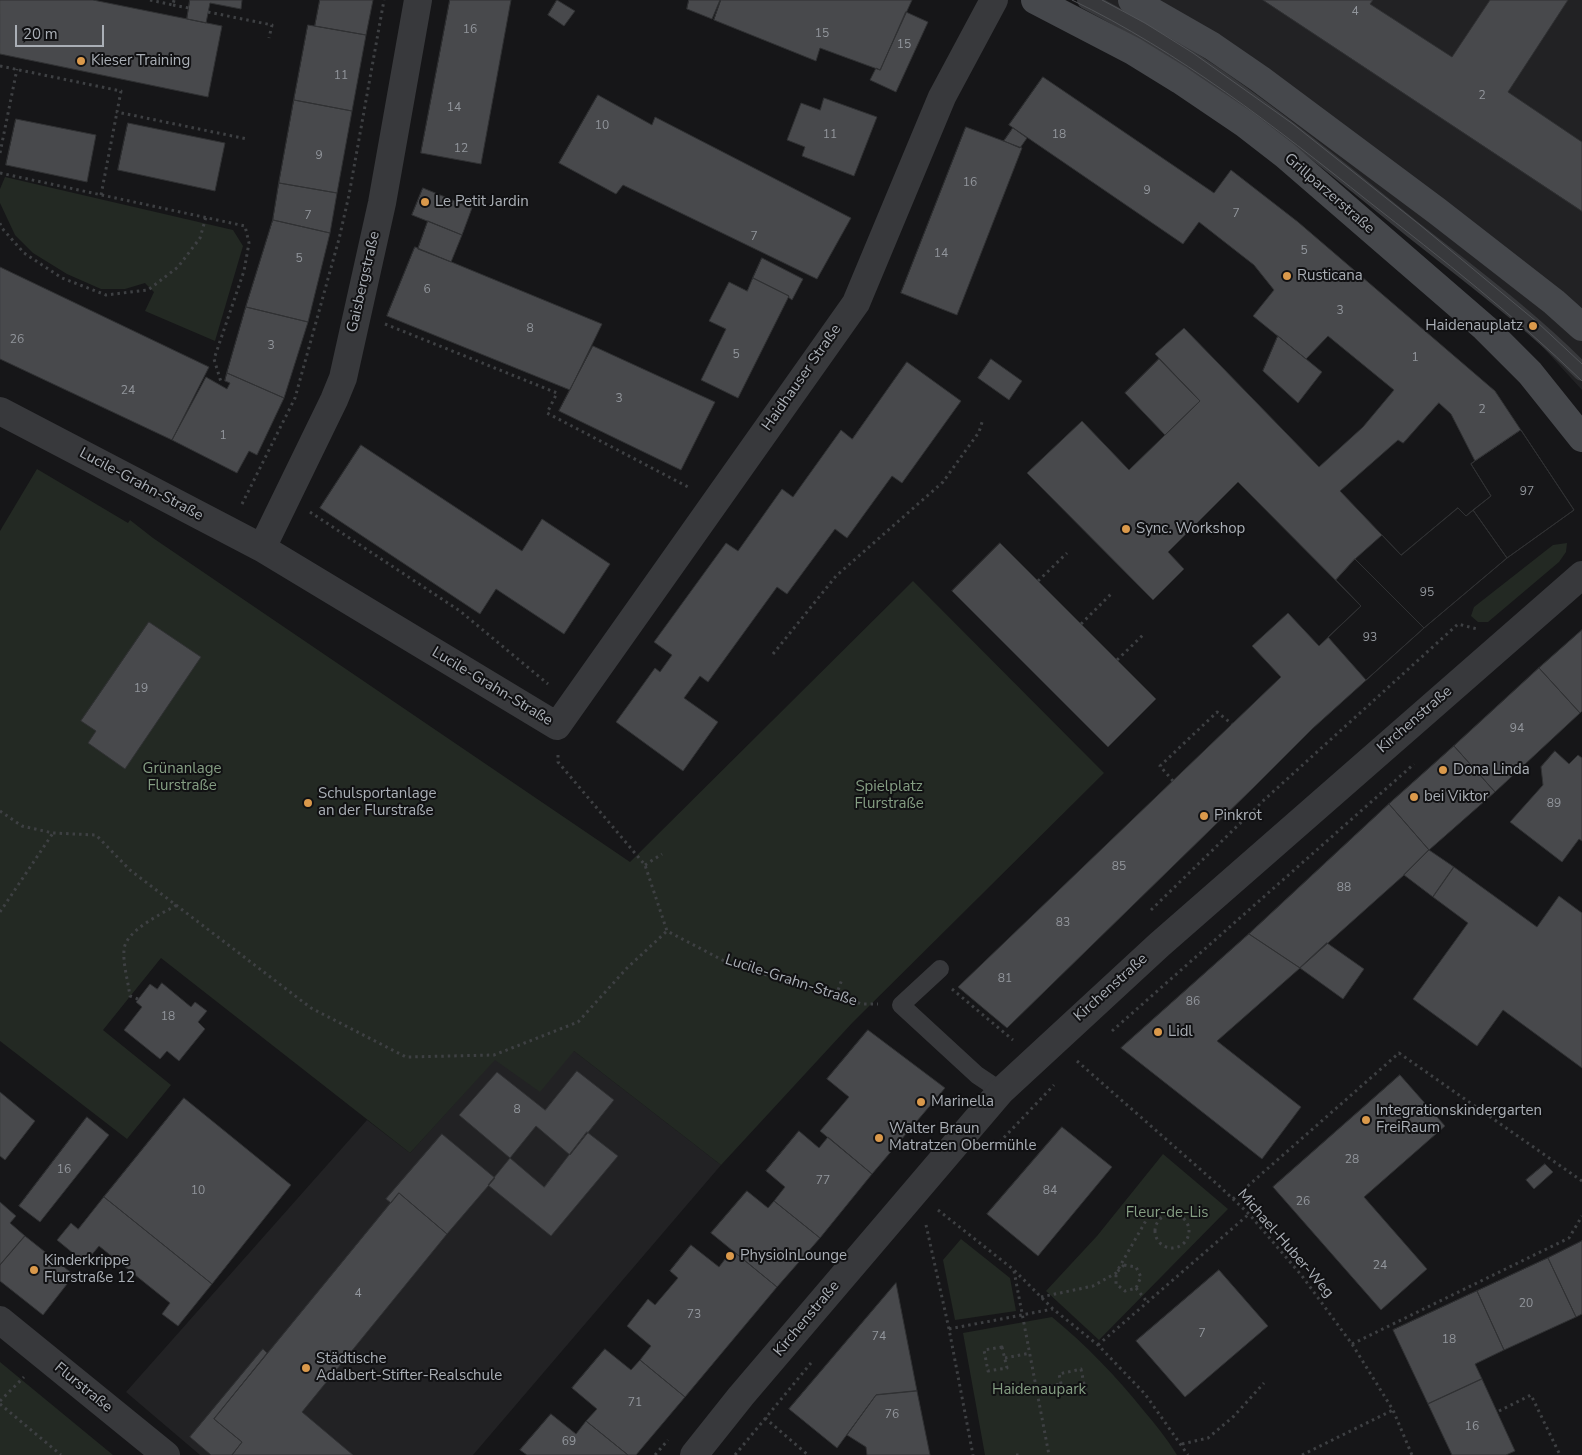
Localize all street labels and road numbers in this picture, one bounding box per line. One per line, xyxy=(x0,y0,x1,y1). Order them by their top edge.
street label: Grillparzerstraße xyxy=(1280,150,1378,238)
street label: Gaisbergstraße xyxy=(344,230,384,334)
street label: Haidhauser Straße xyxy=(759,321,845,435)
street label: Lucile-Grahn-Straße xyxy=(76,445,206,525)
street label: Lucile-Grahn-Straße xyxy=(428,644,556,730)
street label: Kirchenstraße xyxy=(1374,683,1456,757)
street label: Kirchenstraße xyxy=(1070,950,1152,1026)
street label: Lucile-Grahn-Straße xyxy=(723,951,859,1011)
street label: Michael-Huber-Weg xyxy=(1233,1186,1337,1302)
street label: Kirchenstraße xyxy=(770,1278,844,1360)
street label: Flurstraße xyxy=(50,1359,116,1417)

